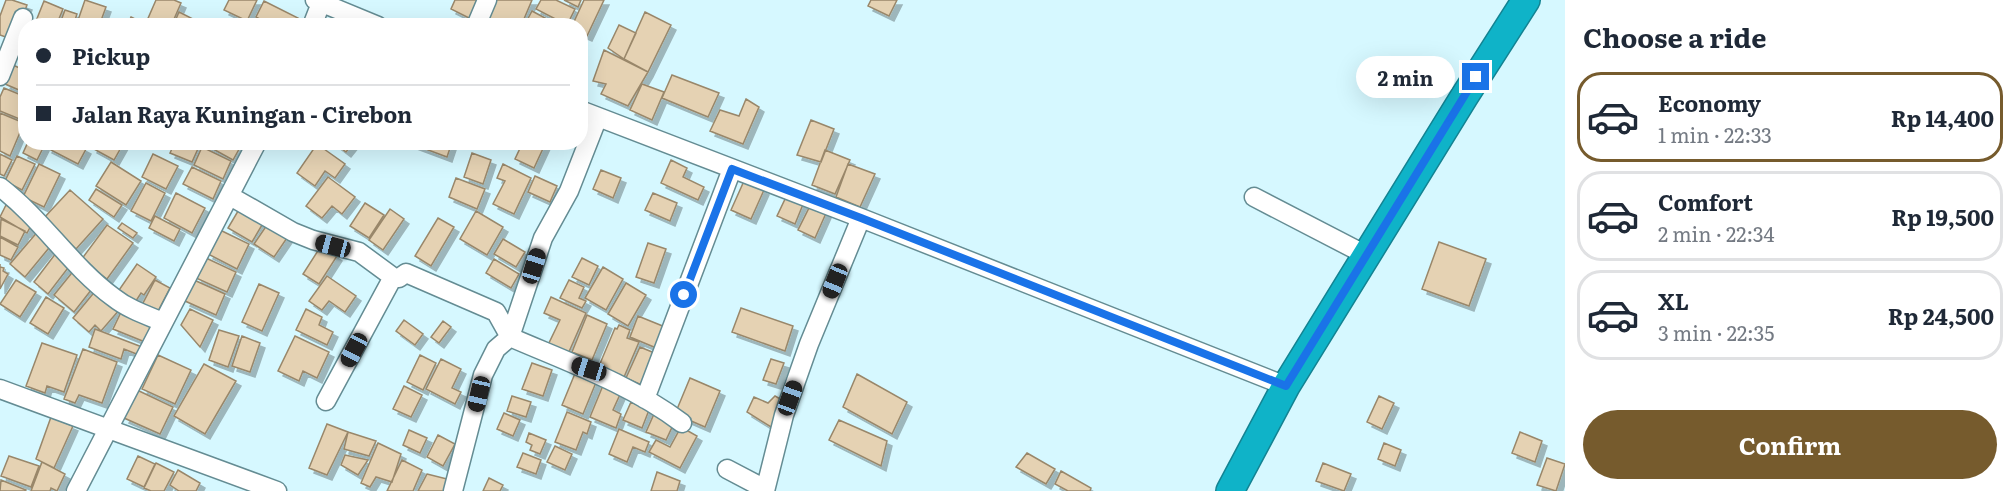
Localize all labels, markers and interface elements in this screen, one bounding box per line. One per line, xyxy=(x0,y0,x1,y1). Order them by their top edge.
text: Choose a ride xyxy=(1583,16,1766,56)
text: Pickup xyxy=(72,39,150,72)
callout: 2 min xyxy=(1356,56,1455,98)
text: 2 min xyxy=(1378,62,1433,92)
route end xyxy=(1462,63,1489,90)
text: Economy xyxy=(1658,86,1761,119)
icon: car xyxy=(1586,90,1640,144)
text: Jalan Raya Kuningan - Cirebon xyxy=(72,97,412,130)
text: Rp 14,400 xyxy=(1891,101,1994,134)
text: 1 min · 22:33 xyxy=(1658,119,1772,149)
text: Comfort xyxy=(1658,185,1753,218)
icon: car xyxy=(1586,189,1640,243)
text: Rp 19,500 xyxy=(1891,200,1994,233)
text: 2 min · 22:34 xyxy=(1658,218,1775,248)
car xyxy=(313,233,353,259)
car xyxy=(520,246,548,286)
car xyxy=(820,261,850,301)
route start xyxy=(670,281,697,308)
text: XL xyxy=(1658,284,1689,317)
icon: car xyxy=(1586,288,1640,342)
text: Rp 24,500 xyxy=(1888,299,1994,332)
text: 3 min · 22:35 xyxy=(1658,317,1774,347)
car xyxy=(338,330,370,370)
car xyxy=(569,355,609,383)
car xyxy=(466,374,492,414)
car xyxy=(775,378,805,418)
button: Confirm xyxy=(1583,410,1997,479)

